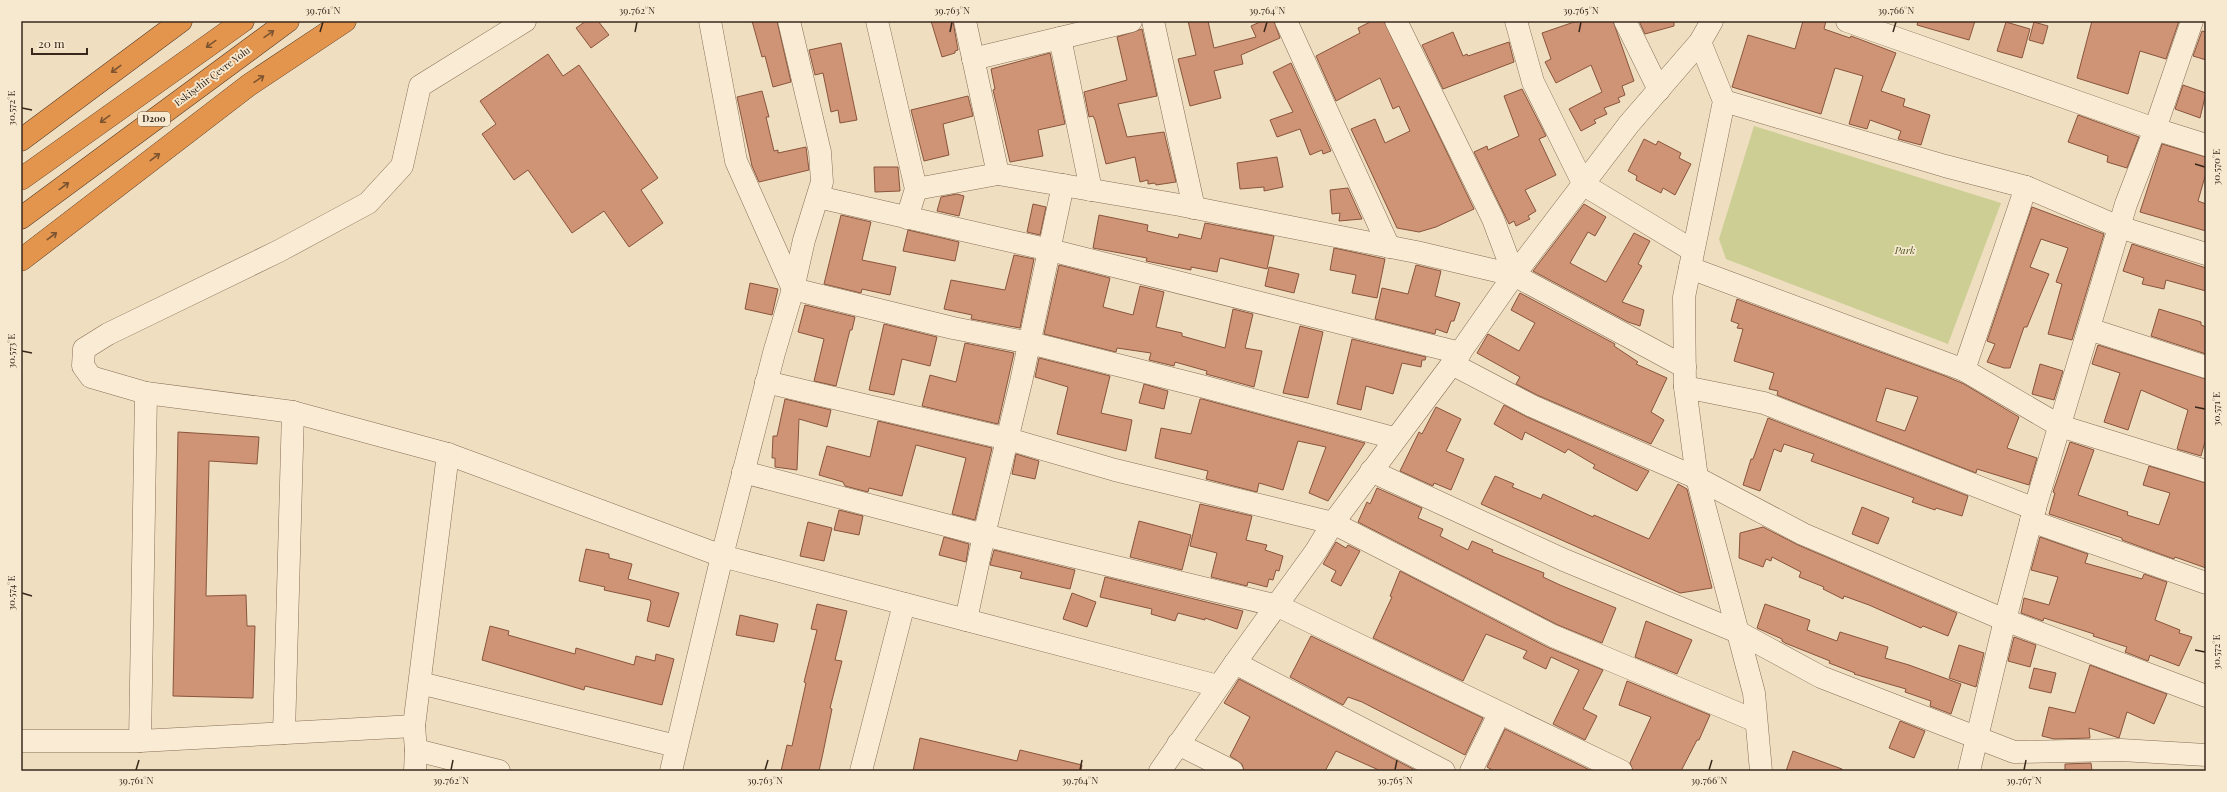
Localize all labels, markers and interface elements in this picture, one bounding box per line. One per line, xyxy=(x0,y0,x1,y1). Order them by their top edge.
text: 39.761°N xyxy=(305,3,341,17)
text: 39.762°N xyxy=(619,3,655,17)
text: 39.763°N xyxy=(934,3,970,17)
text: 39.764°N xyxy=(1249,3,1285,17)
text: 39.765°N xyxy=(1563,3,1599,17)
text: 39.766°N xyxy=(1878,3,1914,17)
scale bar xyxy=(32,30,87,56)
one-way arrow xyxy=(264,30,275,38)
text: 20 m xyxy=(38,35,65,51)
one-way arrow xyxy=(206,40,217,48)
street label: Eskişehir Çevre Yolu xyxy=(171,43,253,109)
one-way arrow xyxy=(111,65,122,73)
one-way arrow xyxy=(253,75,264,83)
text: 30.572°E xyxy=(4,90,18,126)
road number: D200 xyxy=(138,112,170,126)
one-way arrow xyxy=(100,115,111,123)
text: 30.570°E xyxy=(2209,149,2223,185)
one-way arrow xyxy=(150,153,161,161)
one-way arrow xyxy=(58,182,69,190)
one-way arrow xyxy=(46,232,57,240)
park label: Park xyxy=(1894,243,1915,257)
text: 30.573°E xyxy=(4,334,18,368)
text: 30.571°E xyxy=(2209,392,2223,426)
text: 30.574°E xyxy=(4,576,18,611)
text: 30.572°E xyxy=(2209,634,2223,670)
text: 39.761°N xyxy=(118,773,154,787)
text: 39.762°N xyxy=(433,773,469,787)
text: 39.763°N xyxy=(747,773,783,787)
text: 39.764°N xyxy=(1062,773,1098,787)
text: 39.765°N xyxy=(1377,773,1413,787)
text: 39.766°N xyxy=(1691,773,1727,787)
text: 39.767°N xyxy=(2006,773,2042,787)

